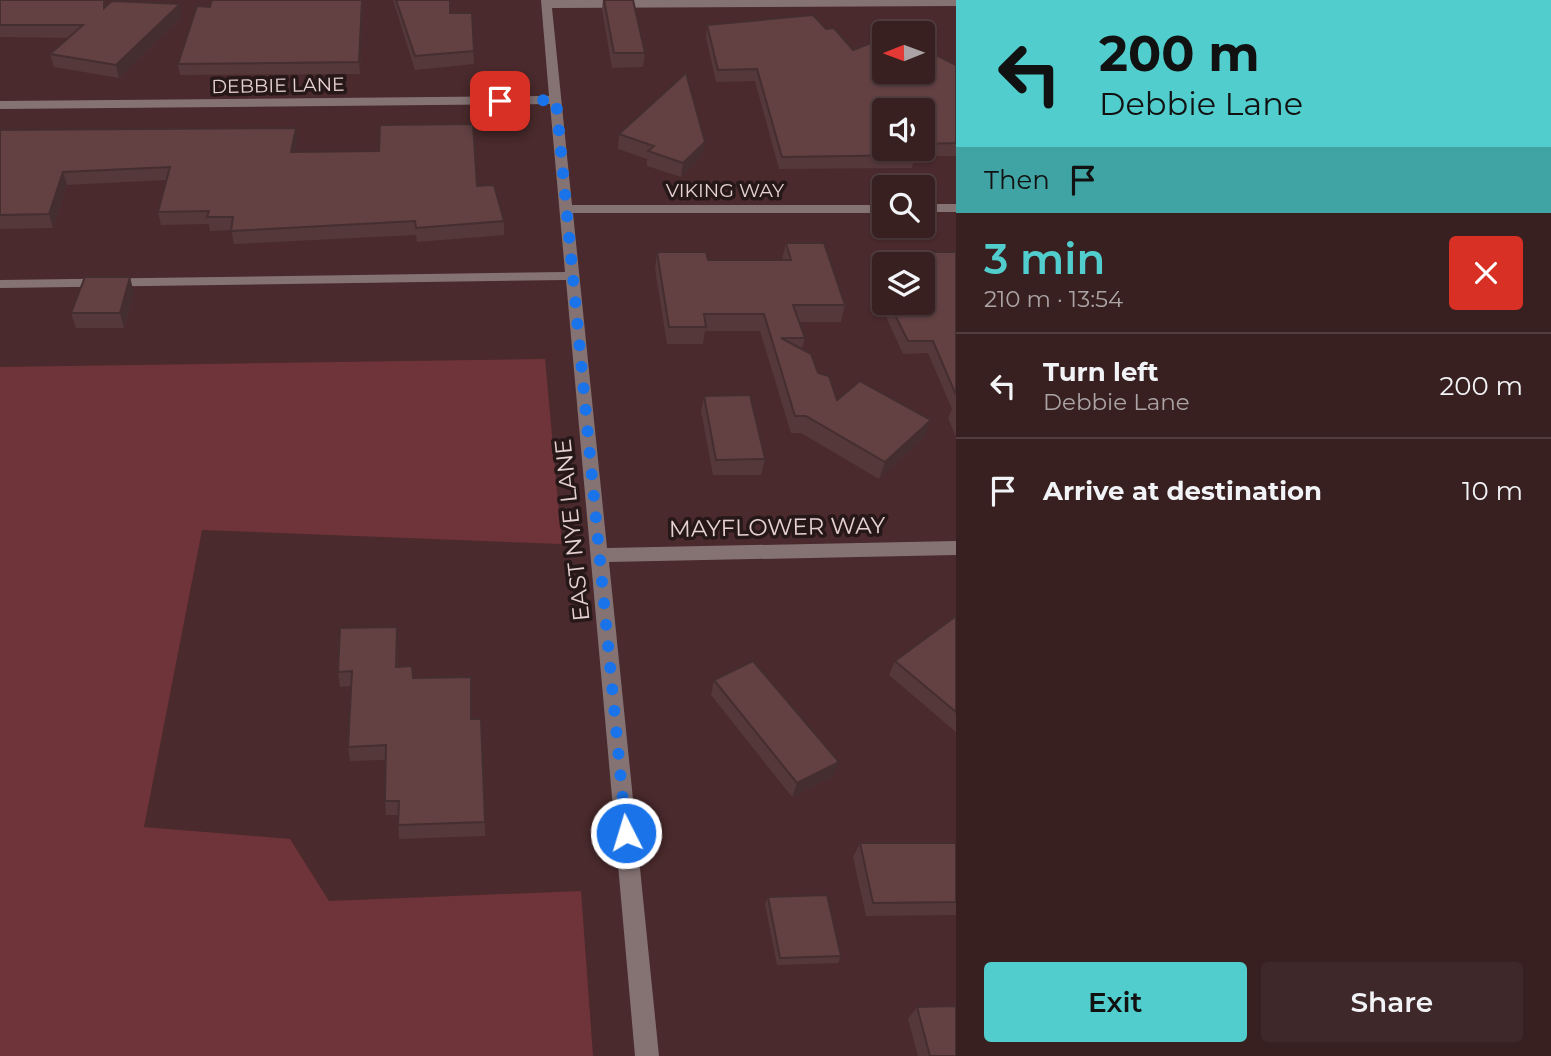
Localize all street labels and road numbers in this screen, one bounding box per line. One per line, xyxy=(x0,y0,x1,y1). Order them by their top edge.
street label: DEBBIE LANE xyxy=(211,73,345,98)
street label: VIKING WAY xyxy=(666,179,785,202)
street label: EAST NYE LANE xyxy=(549,437,595,623)
street label: MAYFLOWER WAY xyxy=(669,511,886,543)

